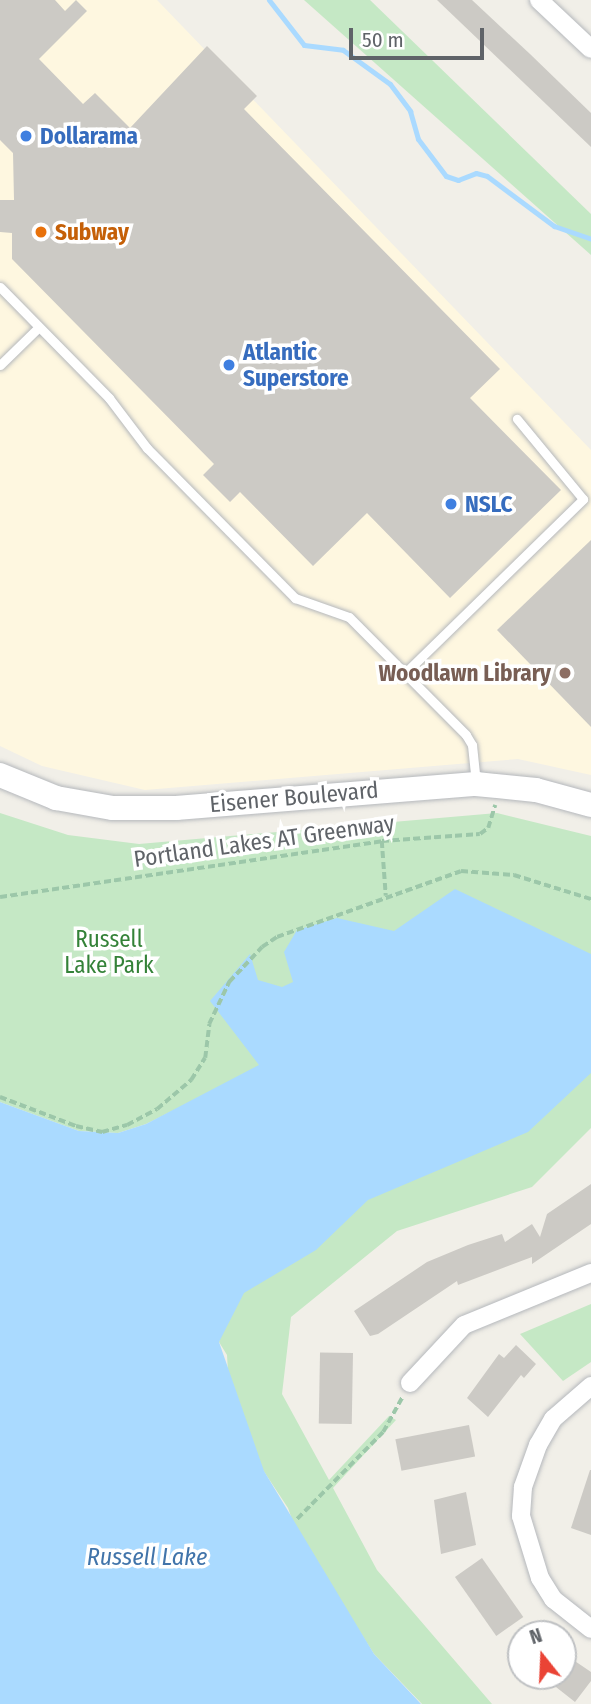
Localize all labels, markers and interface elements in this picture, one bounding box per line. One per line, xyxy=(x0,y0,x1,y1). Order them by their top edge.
scale bar xyxy=(353,14,488,58)
text: 50 m xyxy=(362,27,404,53)
place label: Dollarama xyxy=(40,122,138,150)
marker: Dollarama xyxy=(18,128,34,144)
place label: Subway xyxy=(55,218,129,246)
marker: Subway xyxy=(33,224,49,240)
place label: Atlantic Superstore xyxy=(243,338,349,392)
marker: Atlantic Superstore xyxy=(221,357,237,373)
place label: NSLC xyxy=(465,490,512,518)
marker: NSLC xyxy=(443,496,459,512)
place label: Woodlawn Library xyxy=(379,659,551,687)
marker: Woodlawn Library xyxy=(557,665,573,681)
street label: Eisener Boulevard xyxy=(208,776,380,818)
street label: Portland Lakes AT Greenway xyxy=(132,809,396,873)
park label: Russell Lake Park xyxy=(64,925,154,979)
water label: Russell Lake xyxy=(87,1544,207,1572)
north arrow xyxy=(507,1620,577,1690)
text: N xyxy=(527,1624,545,1649)

